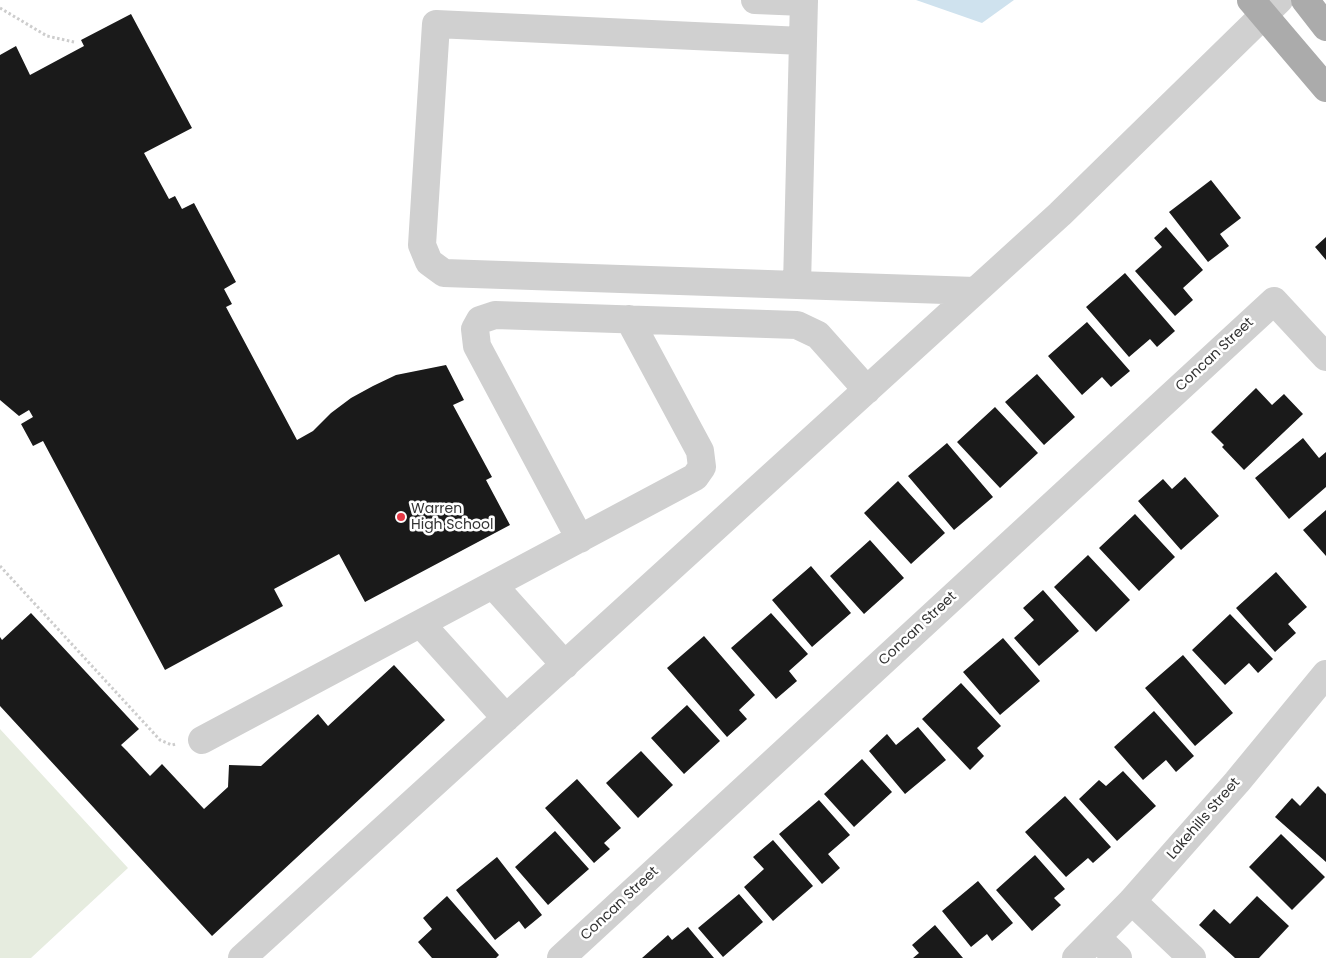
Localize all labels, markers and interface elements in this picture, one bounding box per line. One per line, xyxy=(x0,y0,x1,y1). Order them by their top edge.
street label: Concan Street xyxy=(1173,315,1257,395)
place label: Warren High School xyxy=(411,501,493,534)
marker: Warren High School xyxy=(395,511,407,523)
street label: Concan Street xyxy=(876,589,960,669)
street label: Lakehills Street xyxy=(1164,775,1244,863)
street label: Concan Street xyxy=(578,864,662,944)

